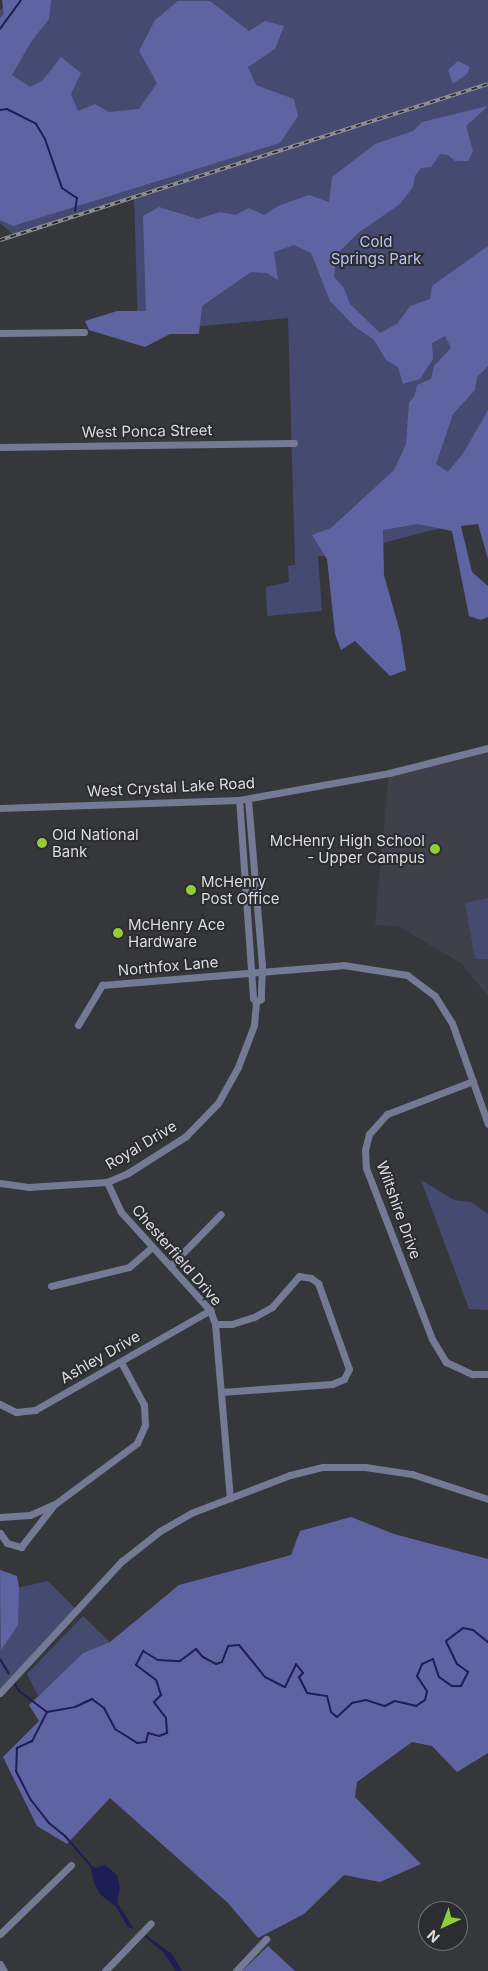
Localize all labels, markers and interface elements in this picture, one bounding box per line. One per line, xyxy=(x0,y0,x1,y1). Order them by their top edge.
park label: Cold Springs Park xyxy=(331,232,421,267)
street label: West Ponca Street xyxy=(81,421,213,441)
street label: West Crystal Lake Road xyxy=(87,774,255,800)
place label: Old National Bank xyxy=(52,825,139,860)
place label: McHenry High School - Upper Campus xyxy=(270,831,425,866)
marker: Old National Bank xyxy=(36,837,48,849)
marker: McHenry High School - Upper Campus xyxy=(429,843,441,855)
place label: McHenry Post Office xyxy=(201,872,279,907)
marker: McHenry Post Office xyxy=(185,884,197,896)
place label: McHenry Ace Hardware xyxy=(128,915,225,950)
marker: McHenry Ace Hardware xyxy=(112,927,124,939)
street label: Northfox Lane xyxy=(117,953,219,979)
street label: Royal Drive xyxy=(102,1117,180,1173)
street label: Wiltshire Drive xyxy=(373,1159,425,1261)
street label: Chesterfield Drive xyxy=(128,1201,226,1309)
street label: Ashley Drive xyxy=(57,1327,143,1387)
north arrow xyxy=(418,1901,468,1951)
text: N xyxy=(423,1927,443,1946)

